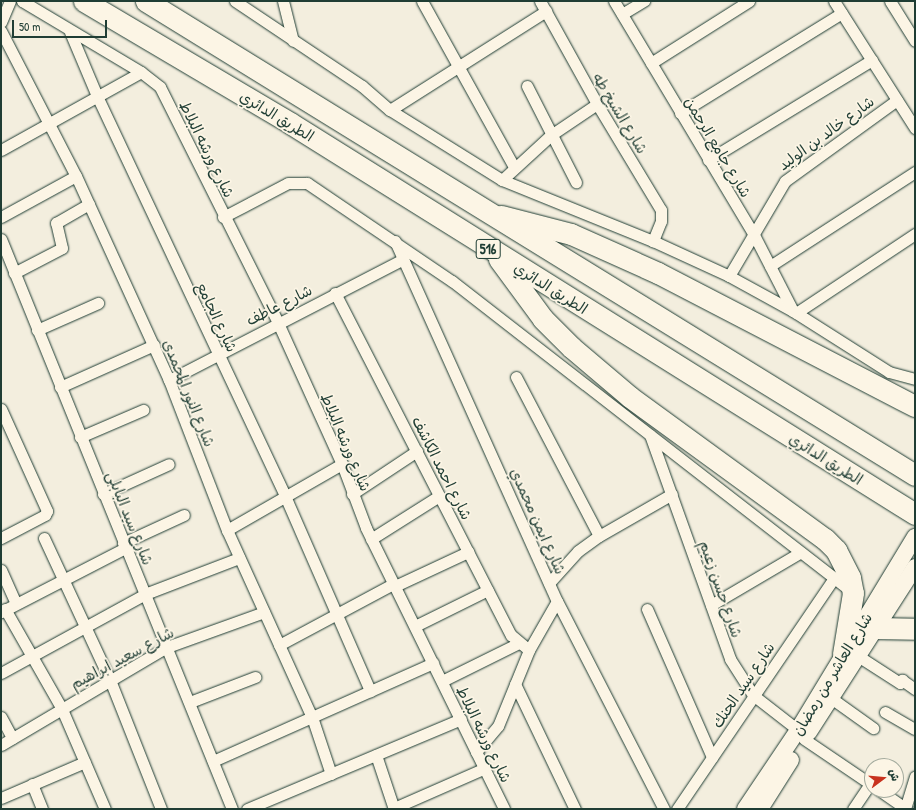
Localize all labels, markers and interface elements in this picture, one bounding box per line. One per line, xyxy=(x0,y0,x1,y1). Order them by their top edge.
scale bar xyxy=(14,12,109,38)
text: 50 m xyxy=(19,18,40,35)
street label: شارع الشيخ طه xyxy=(589,69,651,157)
street label: الطريق الدائري xyxy=(237,87,317,145)
street label: شارع خالد بن الوليد xyxy=(775,92,877,174)
street label: شارع جامع الرحمن xyxy=(681,93,755,201)
street label: شارع ورشه البلاط xyxy=(176,98,238,200)
road number: 516 xyxy=(475,237,501,261)
street label: الطريق الدائري xyxy=(511,258,591,318)
street label: شارع الجامع xyxy=(193,279,241,355)
street label: شارع عاطف xyxy=(243,281,315,329)
street label: شارع النور المحمدى xyxy=(159,337,219,449)
street label: شارع ورشه البلاط xyxy=(317,390,375,494)
street label: شارع احمد الكاشف xyxy=(408,413,476,523)
street label: الطريق الدائري xyxy=(786,429,866,489)
street label: شارع ايمن محمدي xyxy=(507,465,569,577)
street label: شارع سيد البابلى xyxy=(103,468,157,568)
street label: شارع حسن زعيم xyxy=(696,538,746,640)
street label: شارع العاشر من رمضان xyxy=(788,609,876,739)
street label: شارع سعيد ابراهيم xyxy=(67,623,177,693)
street label: شارع سيد الحنك xyxy=(708,639,778,731)
street label: شارع ورشه البلاط xyxy=(453,683,515,785)
north arrow xyxy=(864,758,904,798)
text: ش xyxy=(886,767,903,783)

